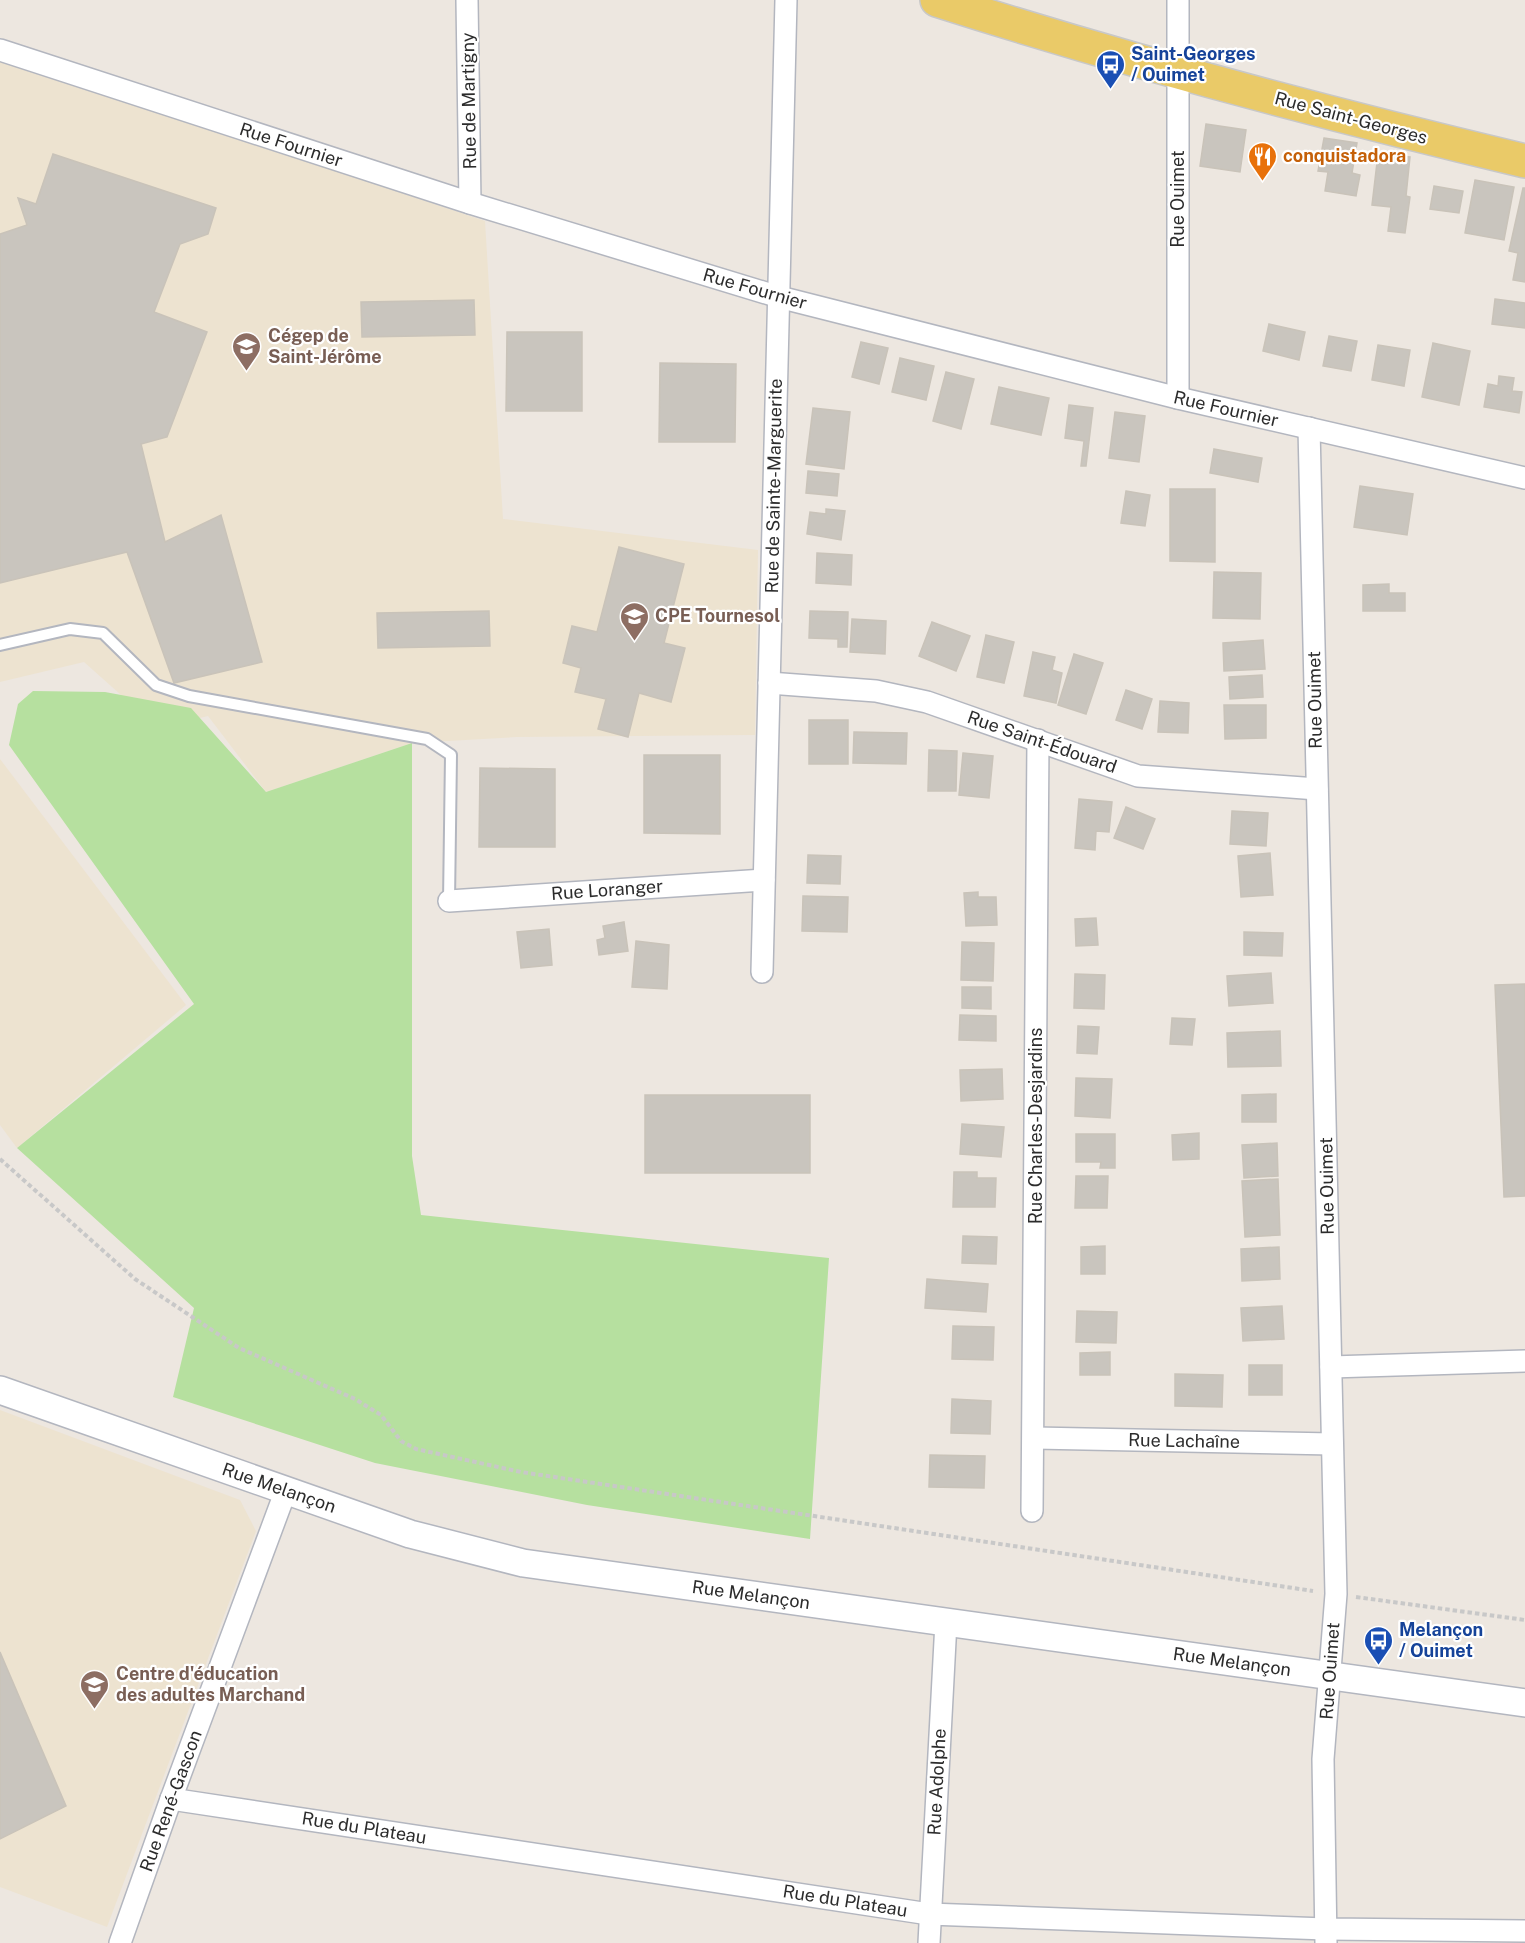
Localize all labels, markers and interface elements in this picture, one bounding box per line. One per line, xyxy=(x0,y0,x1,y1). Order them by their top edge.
street label: Rue de Martigny xyxy=(457,32,480,170)
place label: Saint-Georges / Ouimet xyxy=(1131,43,1256,85)
bus stop icon: Saint-Georges / Ouimet xyxy=(1094,48,1126,90)
street label: Rue Saint-Georges xyxy=(1272,87,1430,148)
street label: Rue Fournier xyxy=(237,118,345,171)
restaurant icon: conquistadora xyxy=(1246,140,1278,182)
place label: conquistadora xyxy=(1283,145,1406,166)
street label: Rue Ouimet xyxy=(1167,150,1188,248)
street label: Rue Fournier xyxy=(701,264,810,313)
place label: Cégep de Saint-Jérôme xyxy=(268,325,382,367)
school or university icon: Cégep de Saint-Jérôme xyxy=(231,330,263,372)
street label: Rue de Sainte-Marguerite xyxy=(761,378,786,594)
street label: Rue Fournier xyxy=(1172,386,1281,431)
school or university icon: CPE Tournesol xyxy=(618,600,650,642)
place label: CPE Tournesol xyxy=(655,605,780,626)
street label: Rue Ouimet xyxy=(1303,651,1326,749)
street label: Rue Saint-Édouard xyxy=(965,705,1120,777)
street label: Rue Loranger xyxy=(550,875,664,904)
street label: Rue Charles-Desjardins xyxy=(1025,1028,1046,1224)
street label: Rue Ouimet xyxy=(1315,1137,1338,1235)
street label: Rue Lachaîne xyxy=(1128,1429,1240,1452)
street label: Rue Melançon xyxy=(219,1458,339,1517)
street label: Rue Melançon xyxy=(691,1576,811,1613)
place label: Melançon / Ouimet xyxy=(1399,1619,1483,1661)
street label: Rue Ouimet xyxy=(1316,1622,1343,1720)
bus stop icon: Melançon / Ouimet xyxy=(1362,1624,1394,1666)
street label: Rue Melançon xyxy=(1172,1643,1292,1680)
place label: Centre d'éducation des adultes Marchand xyxy=(116,1663,305,1705)
school or university icon: Centre d'éducation des adultes Marchand xyxy=(79,1668,111,1710)
street label: Rue René-Gascon xyxy=(135,1727,206,1874)
street label: Rue Adolphe xyxy=(923,1728,950,1836)
street label: Rue du Plateau xyxy=(300,1807,428,1848)
street label: Rue du Plateau xyxy=(781,1880,909,1921)

